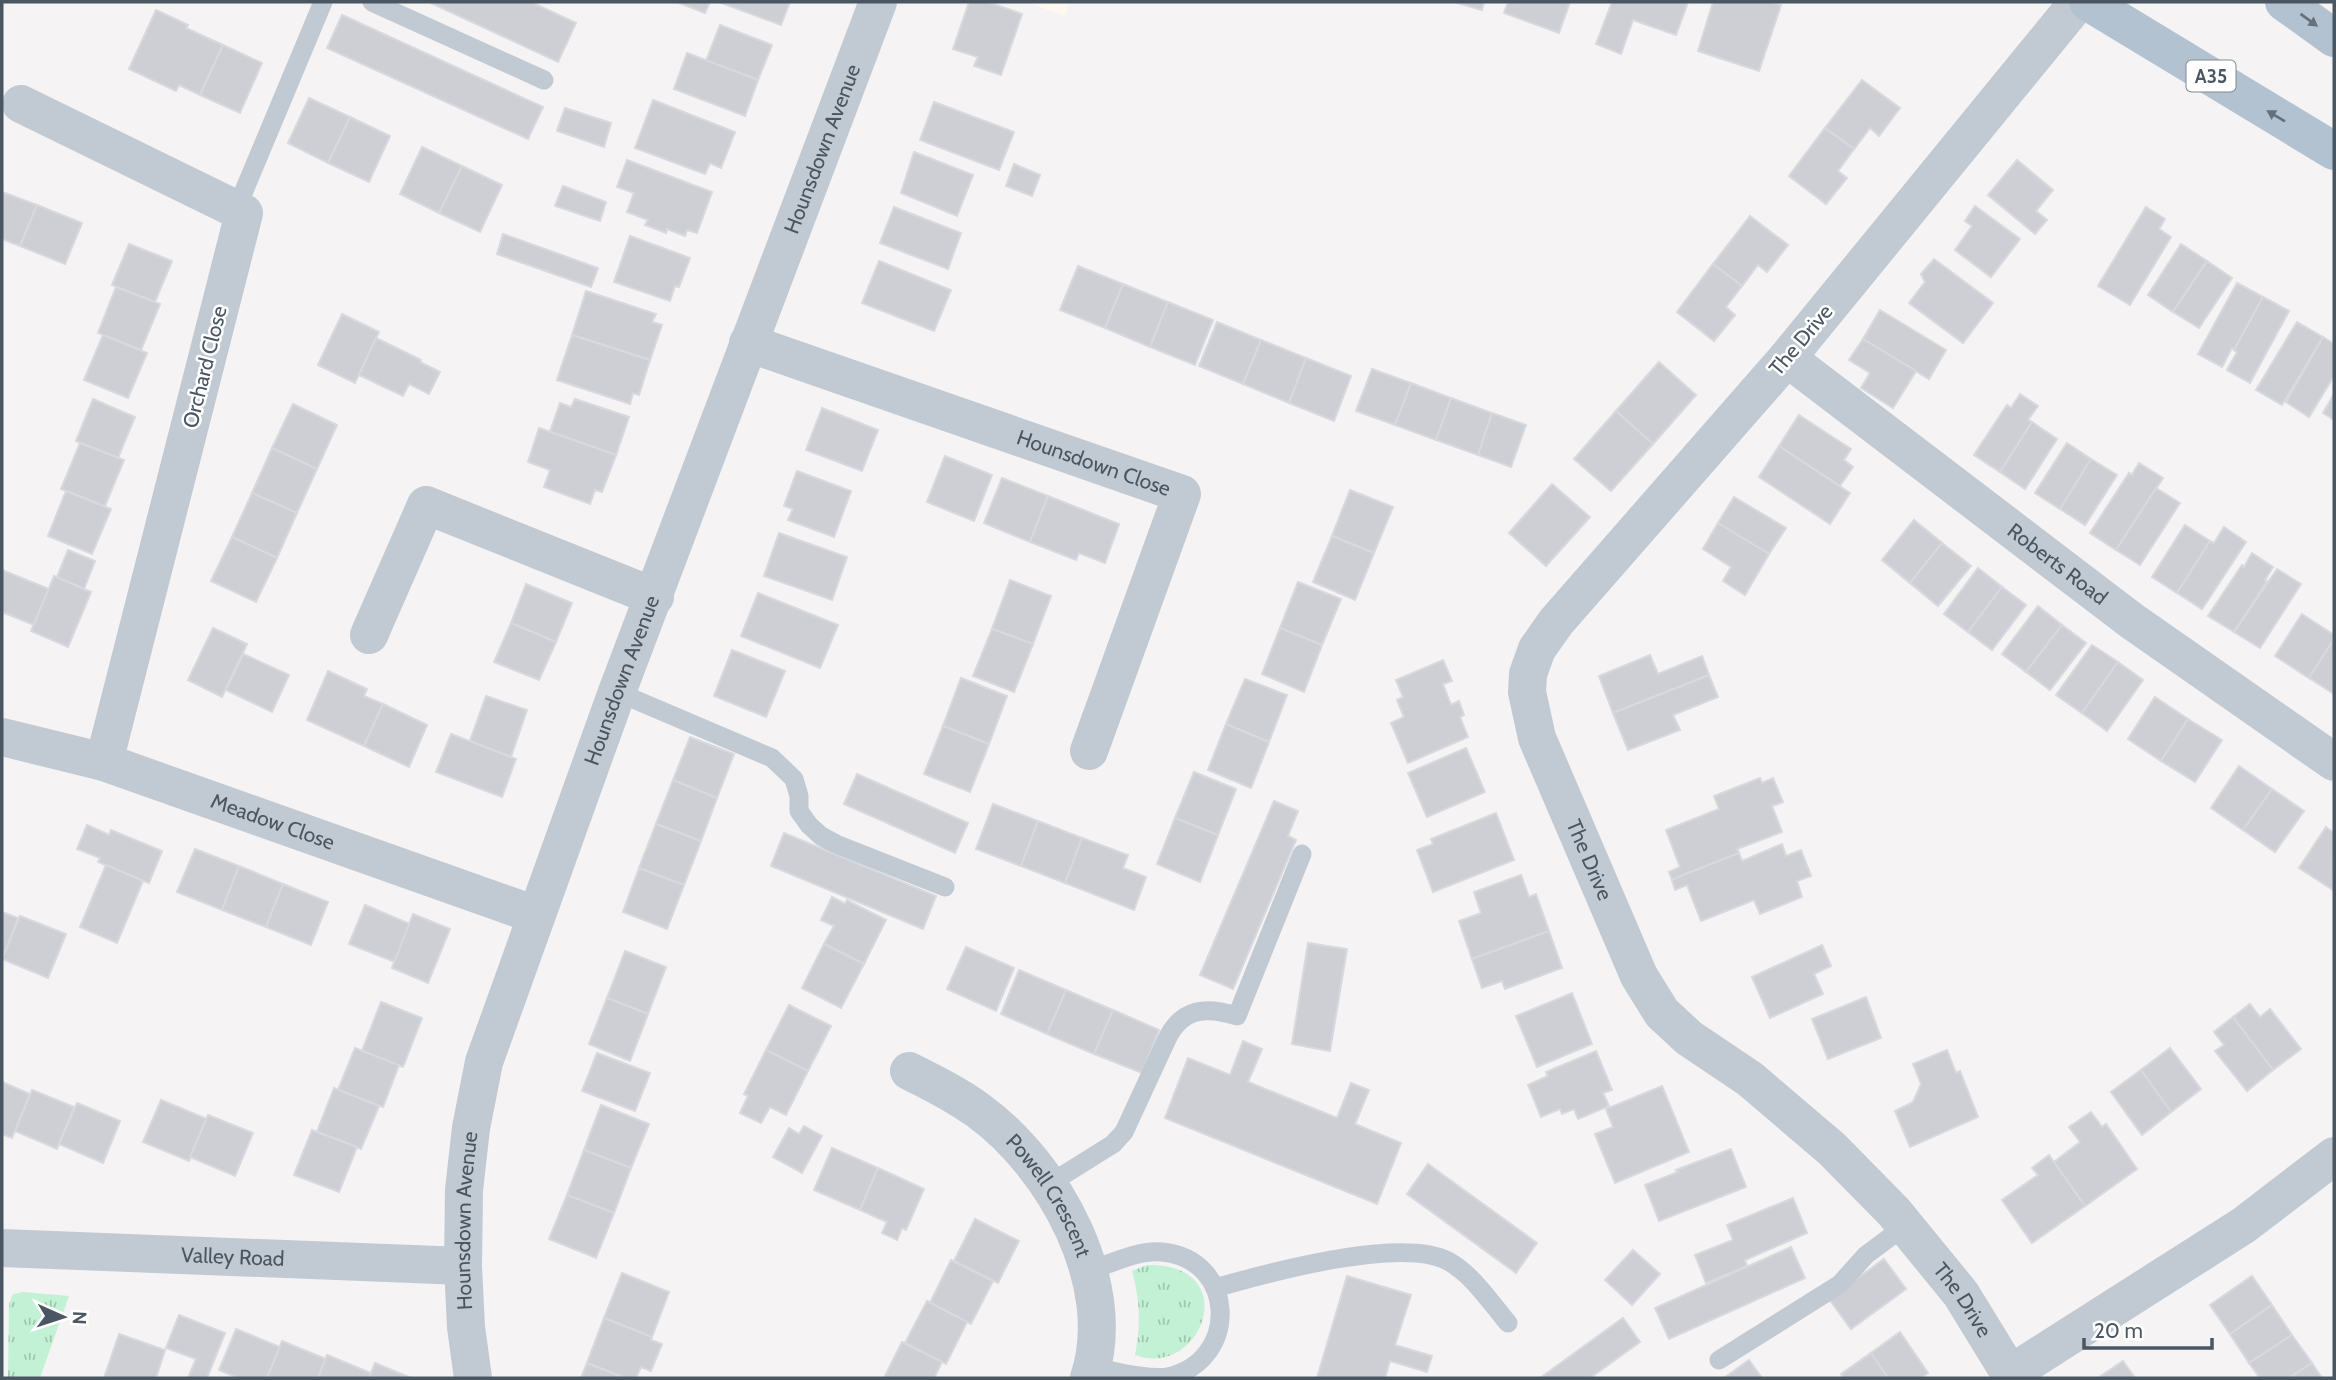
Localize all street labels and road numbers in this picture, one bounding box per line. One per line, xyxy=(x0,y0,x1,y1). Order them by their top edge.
street label: Hounsdown Avenue xyxy=(779,60,865,237)
road number: A35 xyxy=(2186,60,2236,92)
street label: The Drive xyxy=(1764,299,1838,380)
street label: Orchard Close xyxy=(177,303,232,431)
street label: Hounsdown Close xyxy=(1014,425,1174,501)
street label: Roberts Road xyxy=(2003,518,2113,610)
street label: Hounsdown Avenue xyxy=(579,592,664,768)
street label: Meadow Close xyxy=(208,788,338,855)
street label: The Drive xyxy=(1561,816,1618,904)
street label: Powell Crescent xyxy=(1001,1129,1097,1260)
street label: Hounsdown Avenue xyxy=(450,1130,483,1311)
street label: Valley Road xyxy=(181,1242,285,1271)
street label: The Drive xyxy=(1928,1257,1997,1342)

